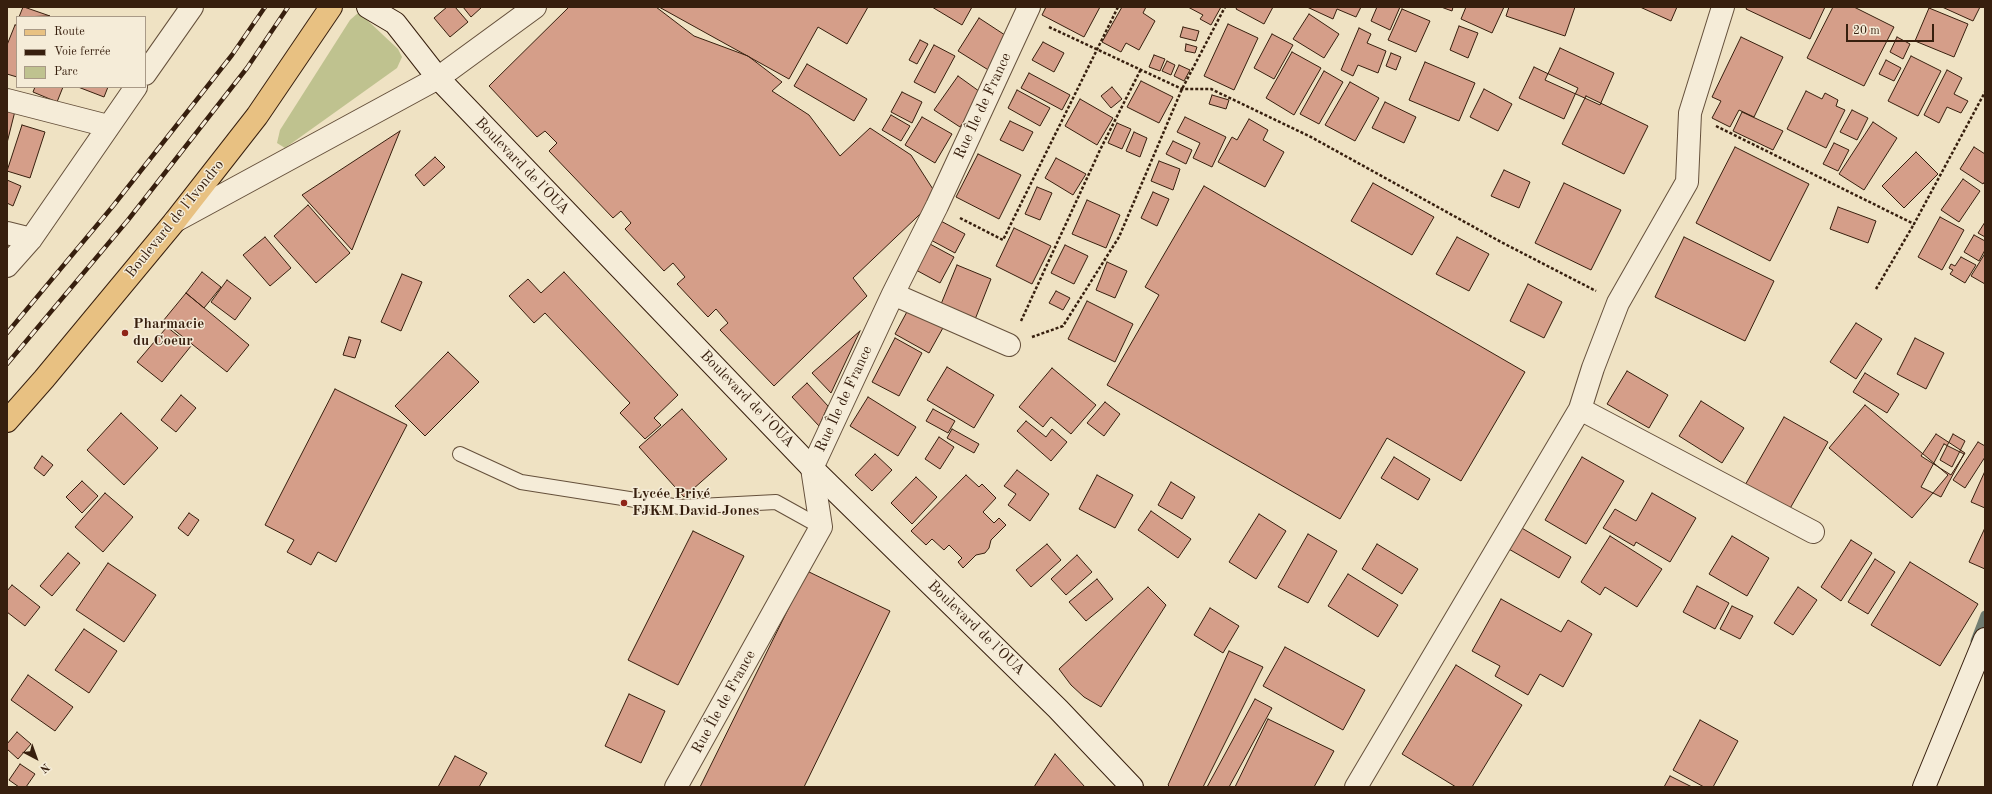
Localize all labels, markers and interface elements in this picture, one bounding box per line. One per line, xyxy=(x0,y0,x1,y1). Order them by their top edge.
legend xyxy=(16,16,146,88)
scale bar xyxy=(1848,16,1936,42)
text: 20 m xyxy=(1853,25,1880,37)
text: Route xyxy=(54,26,85,38)
text: Voie ferrée xyxy=(54,46,111,58)
street label: Rue Île de France xyxy=(951,50,1015,162)
text: Parc xyxy=(54,66,78,78)
street label: Boulevard de l'OUA xyxy=(471,114,573,218)
street label: Boulevard de l'Ivondro xyxy=(122,156,228,282)
place label: Pharmacie du Coeur xyxy=(133,315,204,350)
marker: Pharmacie du Coeur xyxy=(120,328,130,338)
street label: Rue Île de France xyxy=(812,343,876,455)
street label: Boulevard de l'OUA xyxy=(696,347,798,451)
place label: Lycée Privé FJKM David Jones xyxy=(632,485,759,520)
marker: Lycée Privé FJKM David Jones xyxy=(619,498,629,508)
street label: Boulevard de l'OUA xyxy=(924,577,1028,679)
street label: Rue Île de France xyxy=(688,647,760,757)
north arrow xyxy=(16,738,56,778)
text: N xyxy=(37,761,51,774)

